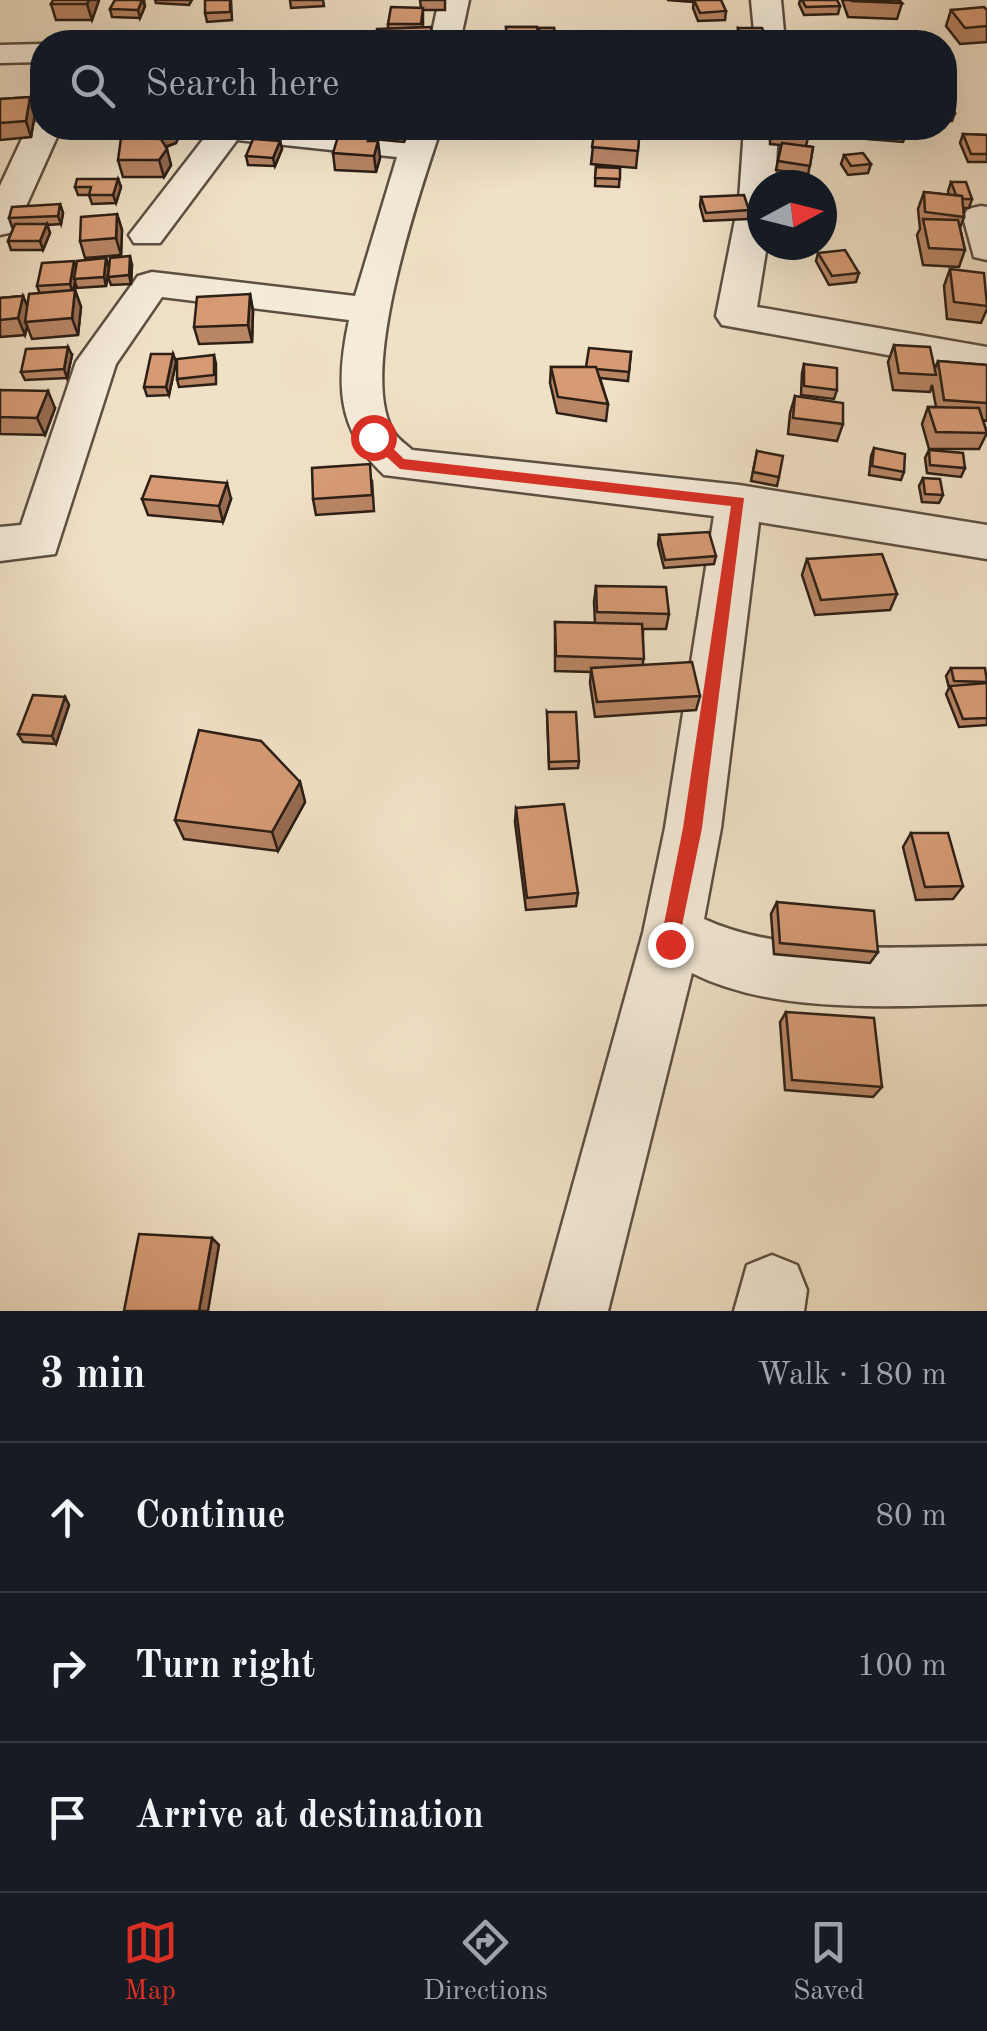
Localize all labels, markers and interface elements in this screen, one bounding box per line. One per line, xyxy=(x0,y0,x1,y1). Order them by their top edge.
search box xyxy=(30,30,957,140)
icon: search xyxy=(65,58,120,113)
text: Search here xyxy=(145,66,340,104)
north arrow xyxy=(747,170,837,260)
route start xyxy=(351,415,397,461)
route end xyxy=(648,922,694,968)
text: 3 min xyxy=(40,1355,146,1397)
text: Walk · 180 m xyxy=(757,1360,947,1392)
icon: ahead xyxy=(40,1490,95,1545)
text: Continue xyxy=(135,1498,285,1536)
text: 80 m xyxy=(876,1501,947,1533)
icon: right xyxy=(40,1640,95,1695)
text: Turn right xyxy=(135,1648,315,1686)
text: 100 m xyxy=(857,1651,947,1683)
icon: arrive xyxy=(40,1790,95,1845)
text: Arrive at destination xyxy=(135,1798,484,1836)
tab: Map xyxy=(123,1915,178,2010)
tab: Directions xyxy=(423,1915,548,2010)
tab: Saved xyxy=(793,1915,864,2010)

